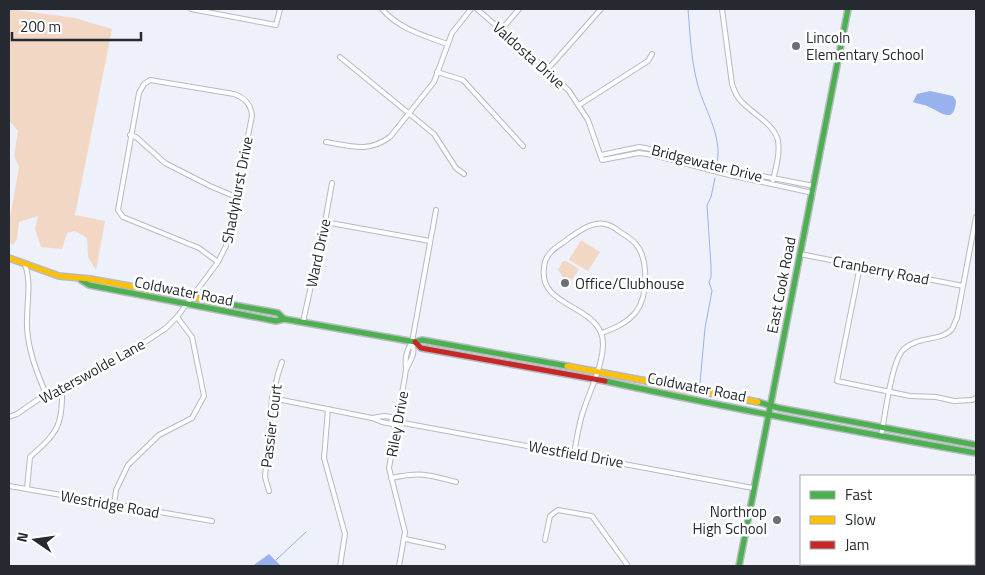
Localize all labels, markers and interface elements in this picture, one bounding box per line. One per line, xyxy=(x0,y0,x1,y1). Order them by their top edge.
scale bar xyxy=(12,10,141,42)
text: 200 m xyxy=(20,15,61,38)
street label: Valdosta Drive xyxy=(487,16,571,94)
place label: Lincoln Elementary School xyxy=(806,26,924,66)
marker: Lincoln Elementary School xyxy=(790,40,802,52)
street label: Shadyhurst Drive xyxy=(215,135,259,245)
street label: Bridgewater Drive xyxy=(649,138,765,188)
street label: Ward Drive xyxy=(300,217,336,289)
street label: East Cook Road xyxy=(760,235,802,335)
street label: Cranberry Road xyxy=(831,249,931,291)
street label: Coldwater Road xyxy=(133,270,235,312)
place label: Office/Clubhouse xyxy=(575,272,684,295)
marker: Office/Clubhouse xyxy=(559,277,571,289)
street label: Waterswolde Lane xyxy=(35,332,149,410)
street label: Coldwater Road xyxy=(646,366,748,408)
street label: Passier Court xyxy=(254,382,288,469)
street label: Riley Drive xyxy=(380,389,414,459)
street label: Westfield Drive xyxy=(527,434,625,474)
legend xyxy=(800,475,975,565)
text: Fast xyxy=(845,483,873,506)
street label: Westridge Road xyxy=(59,484,161,524)
place label: Northrop High School xyxy=(692,500,767,540)
text: Slow xyxy=(845,508,876,531)
marker: Northrop High School xyxy=(771,514,783,526)
north arrow xyxy=(10,515,60,565)
text: N xyxy=(11,530,33,544)
text: Jam xyxy=(845,533,869,556)

